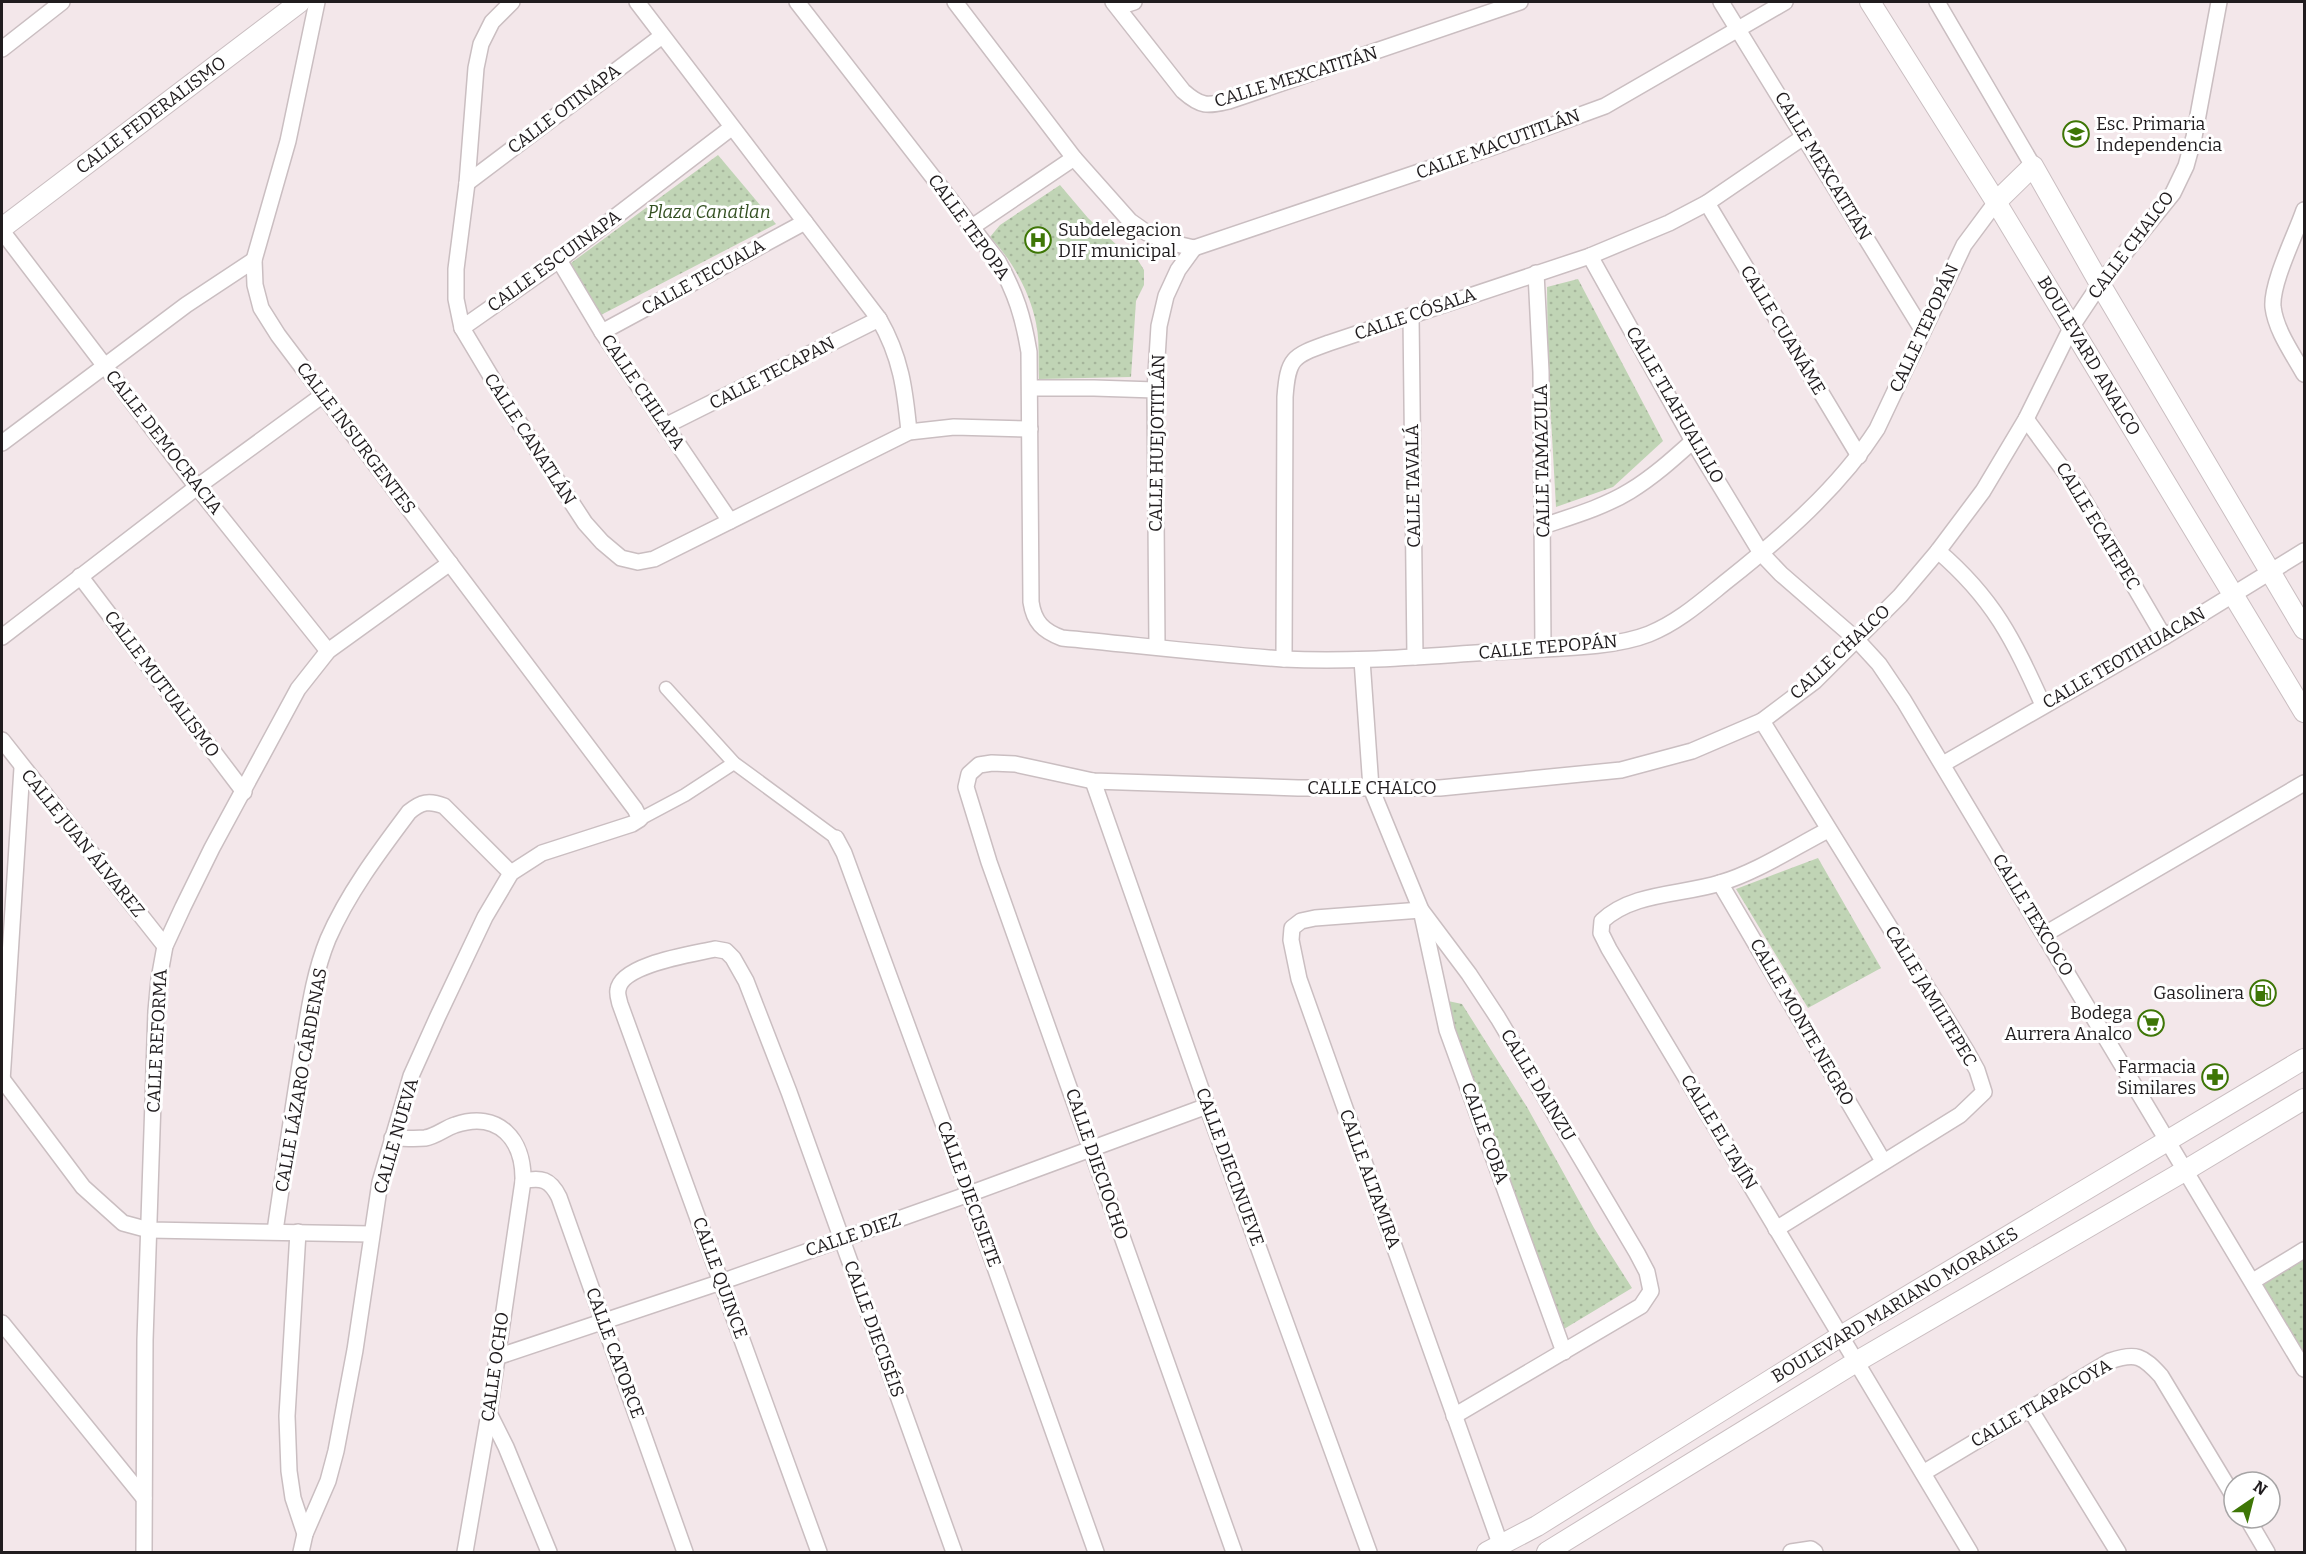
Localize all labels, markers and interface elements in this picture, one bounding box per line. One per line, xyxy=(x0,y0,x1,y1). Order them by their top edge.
street label: CALLE MEXCATITÁN xyxy=(1212,42,1380,112)
street label: CALLE FEDERALISMO xyxy=(71,51,231,179)
street label: CALLE OTINAPA xyxy=(503,59,625,159)
street label: CALLE MEXCATITÁN xyxy=(1770,88,1876,244)
street label: CALLE MACUTITLÁN xyxy=(1413,104,1583,184)
place label: Esc. Primaria Independencia xyxy=(2096,113,2222,156)
school or university icon: Esc. Primaria Independencia xyxy=(2061,119,2091,149)
street label: CALLE TEPOPA xyxy=(923,170,1015,284)
street label: CALLE CHALCO xyxy=(2083,187,2179,303)
park label: Plaza Canatlan xyxy=(647,201,771,223)
street label: CALLE ESCUINAPA xyxy=(483,205,625,317)
place label: Subdelegacion DIF municipal xyxy=(1058,219,1182,262)
hospital icon: Subdelegacion DIF municipal xyxy=(1023,225,1053,255)
street label: CALLE TECUALA xyxy=(638,234,769,320)
street label: CALLE TEPOPÁN xyxy=(1885,260,1963,396)
street label: CALLE CUANÁME xyxy=(1736,261,1830,399)
street label: BOULEVARD ANALCO xyxy=(2033,272,2145,440)
street label: CALLE CÓSALA xyxy=(1351,283,1479,345)
street label: CALLE TLAHUALILLO xyxy=(1621,323,1729,487)
street label: CALLE CHILAPA xyxy=(596,330,690,454)
street label: CALLE TECAPAN xyxy=(705,332,839,414)
street label: CALLE HUEJOTITLÁN xyxy=(1144,354,1170,532)
street label: CALLE INSURGENTES xyxy=(292,358,420,518)
street label: CALLE DEMOCRACIA xyxy=(101,365,227,519)
street label: CALLE CANATLÁN xyxy=(479,369,581,509)
street label: CALLE TAMAZULA xyxy=(1530,384,1554,538)
street label: CALLE TAVALÁ xyxy=(1401,424,1425,548)
street label: CALLE ECATEPEC xyxy=(2051,458,2145,594)
street label: CALLE CHALCO xyxy=(1785,600,1895,704)
street label: CALLE TEOTIHUACAN xyxy=(2039,602,2209,714)
street label: CALLE MUTUALISMO xyxy=(100,606,224,762)
street label: CALLE TEPOPÁN xyxy=(1478,630,1618,664)
street label: CALLE JUAN ÁLVAREZ xyxy=(16,764,150,922)
street label: CALLE CHALCO xyxy=(1307,777,1437,799)
street label: CALLE TEXCOCO xyxy=(1988,850,2078,980)
street label: CALLE JAMILTEPEC xyxy=(1880,922,1982,1070)
street label: CALLE MONTE NEGRO xyxy=(1745,935,1859,1109)
street label: CALLE LÁZARO CÁRDENAS xyxy=(270,966,332,1194)
street label: CALLE REFORMA xyxy=(142,968,172,1114)
fuel station icon: Gasolinera xyxy=(2248,978,2278,1008)
place label: Gasolinera xyxy=(2153,982,2244,1004)
place label: Bodega Aurrera Analco xyxy=(2005,1002,2132,1045)
supermarket icon: Bodega Aurrera Analco xyxy=(2136,1008,2166,1038)
street label: CALLE DAINZU xyxy=(1496,1025,1580,1145)
place label: Farmacia Similares xyxy=(2117,1056,2196,1099)
pharmacy icon: Farmacia Similares xyxy=(2200,1062,2230,1092)
street label: CALLE EL TAJÍN xyxy=(1676,1070,1763,1194)
street label: CALLE NUEVA xyxy=(369,1075,423,1196)
street label: CALLE COBA xyxy=(1457,1079,1514,1187)
street label: CALLE DIECIOCHO xyxy=(1061,1085,1133,1243)
street label: CALLE DIECINUEVE xyxy=(1191,1085,1269,1249)
street label: CALLE ALTAMIRA xyxy=(1335,1106,1406,1252)
street label: CALLE DIECISIETE xyxy=(932,1118,1006,1270)
street label: CALLE DIEZ xyxy=(802,1208,904,1262)
street label: CALLE QUINCE xyxy=(688,1214,752,1342)
street label: BOULEVARD MARIANO MORALES xyxy=(1768,1222,2022,1388)
street label: CALLE DIECISÉIS xyxy=(839,1257,910,1400)
street label: CALLE CATORCE xyxy=(581,1284,649,1422)
street label: CALLE OCHO xyxy=(476,1311,514,1423)
street label: CALLE TLAPACOYA xyxy=(1967,1354,2115,1452)
north arrow xyxy=(2222,1470,2282,1530)
text: N xyxy=(2250,1477,2271,1499)

